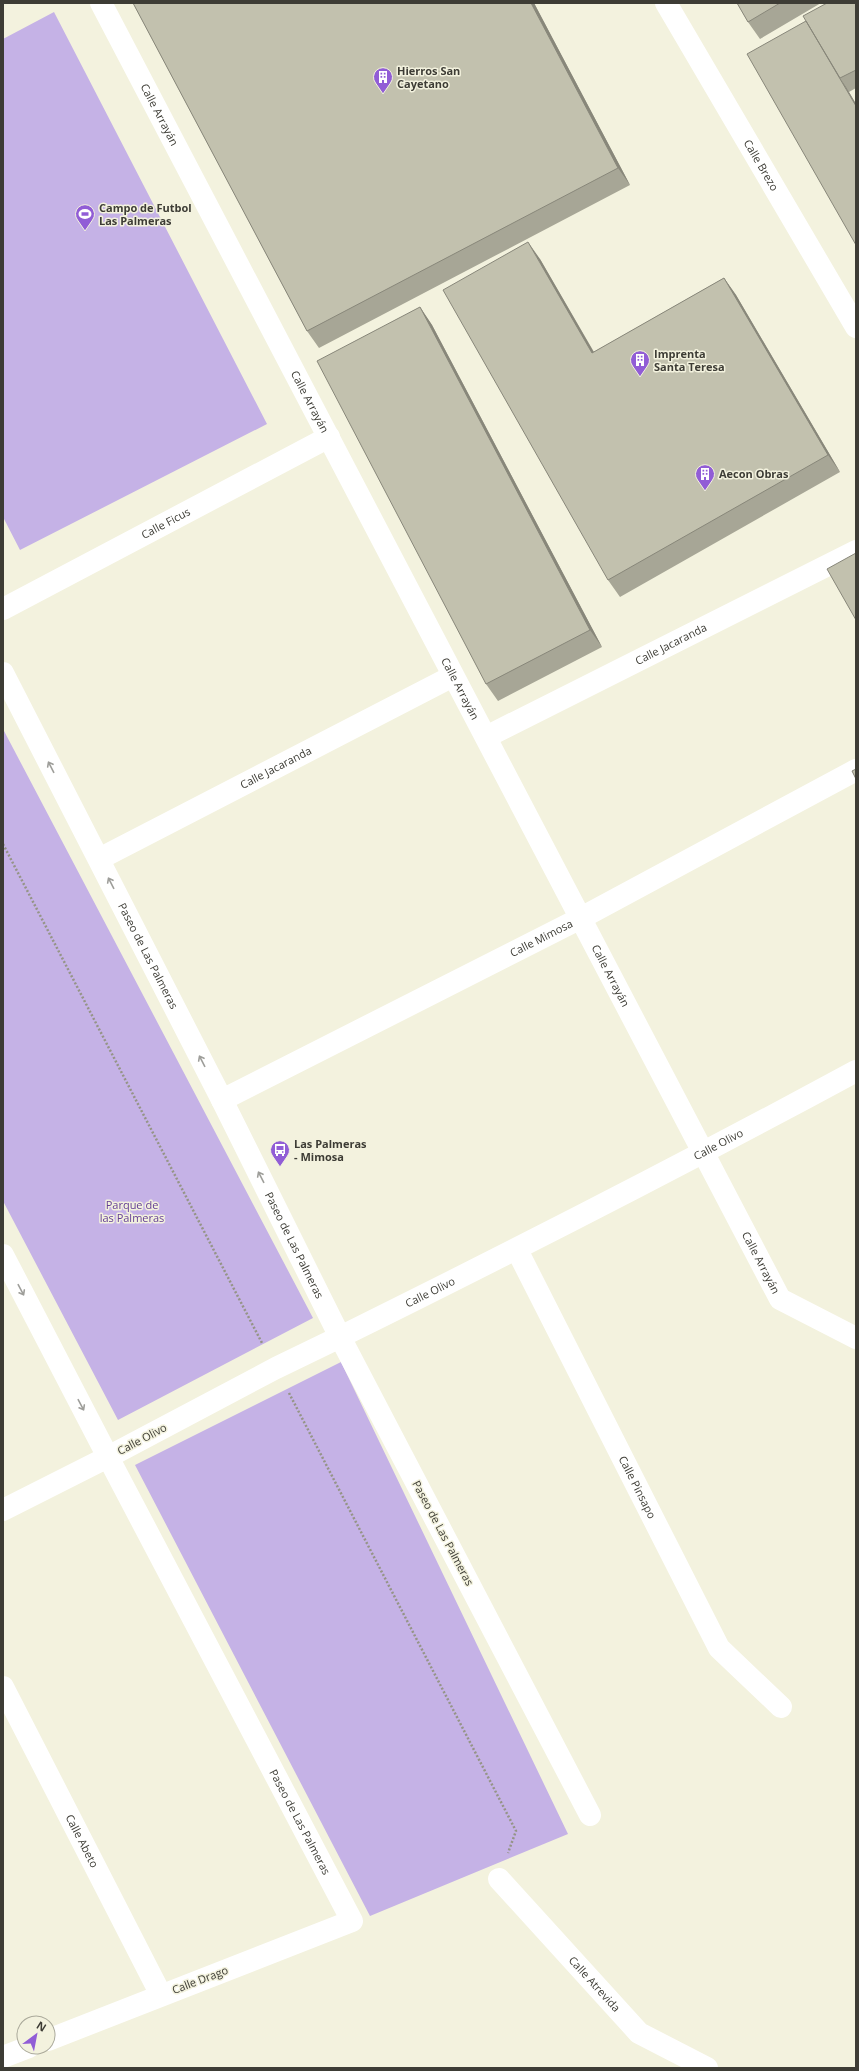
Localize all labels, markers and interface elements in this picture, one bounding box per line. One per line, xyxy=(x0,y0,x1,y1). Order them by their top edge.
place label: Hierros San Cayetano xyxy=(397,63,460,91)
building icon: Hierros San Cayetano xyxy=(372,66,394,94)
street label: Calle Arrayán xyxy=(137,81,182,148)
street label: Calle Brezo xyxy=(741,136,783,194)
place label: Campo de Futbol Las Palmeras xyxy=(99,200,192,228)
sports icon: Campo de Futbol Las Palmeras xyxy=(74,203,96,231)
place label: Imprenta Santa Teresa xyxy=(654,346,725,374)
building icon: Imprenta Santa Teresa xyxy=(629,349,651,377)
street label: Calle Arrayán xyxy=(288,368,333,435)
building icon: Aecon Obras xyxy=(694,463,716,491)
place label: Aecon Obras xyxy=(719,466,789,481)
street label: Calle Ficus xyxy=(138,504,193,542)
street label: Calle Jacaranda xyxy=(632,619,709,668)
street label: Calle Arrayán xyxy=(438,655,483,722)
street label: Calle Jacaranda xyxy=(237,743,314,792)
one-way arrow xyxy=(47,761,55,773)
one-way arrow xyxy=(107,877,114,889)
street label: Paseo de Las Palmeras xyxy=(115,900,182,1011)
street label: Calle Mimosa xyxy=(507,915,575,960)
street label: Calle Arrayán xyxy=(589,942,633,1009)
one-way arrow xyxy=(198,1055,205,1067)
street label: Calle Olivo xyxy=(691,1125,746,1163)
place label: Las Palmeras - Mimosa xyxy=(294,1136,367,1164)
bus stop icon: Las Palmeras - Mimosa xyxy=(269,1139,291,1167)
one-way arrow xyxy=(256,1171,264,1183)
street label: Paseo de Las Palmeras xyxy=(262,1189,328,1301)
park label: Parque de las Palmeras xyxy=(100,1197,164,1225)
street label: Calle Arrayán xyxy=(739,1229,784,1296)
street label: Calle Olivo xyxy=(402,1273,458,1311)
one-way arrow xyxy=(18,1284,25,1296)
one-way arrow xyxy=(78,1399,85,1411)
street label: Calle Olivo xyxy=(114,1419,169,1458)
street label: Calle Pinsapo xyxy=(616,1453,660,1521)
street label: Paseo de Las Palmeras xyxy=(409,1478,478,1588)
street label: Paseo de Las Palmeras xyxy=(266,1766,334,1877)
street label: Calle Abeto xyxy=(62,1811,103,1870)
street label: Calle Atrevida xyxy=(566,1953,624,2015)
street label: Calle Drago xyxy=(170,1962,230,1997)
north arrow xyxy=(16,2015,56,2055)
text: N xyxy=(34,2017,49,2035)

